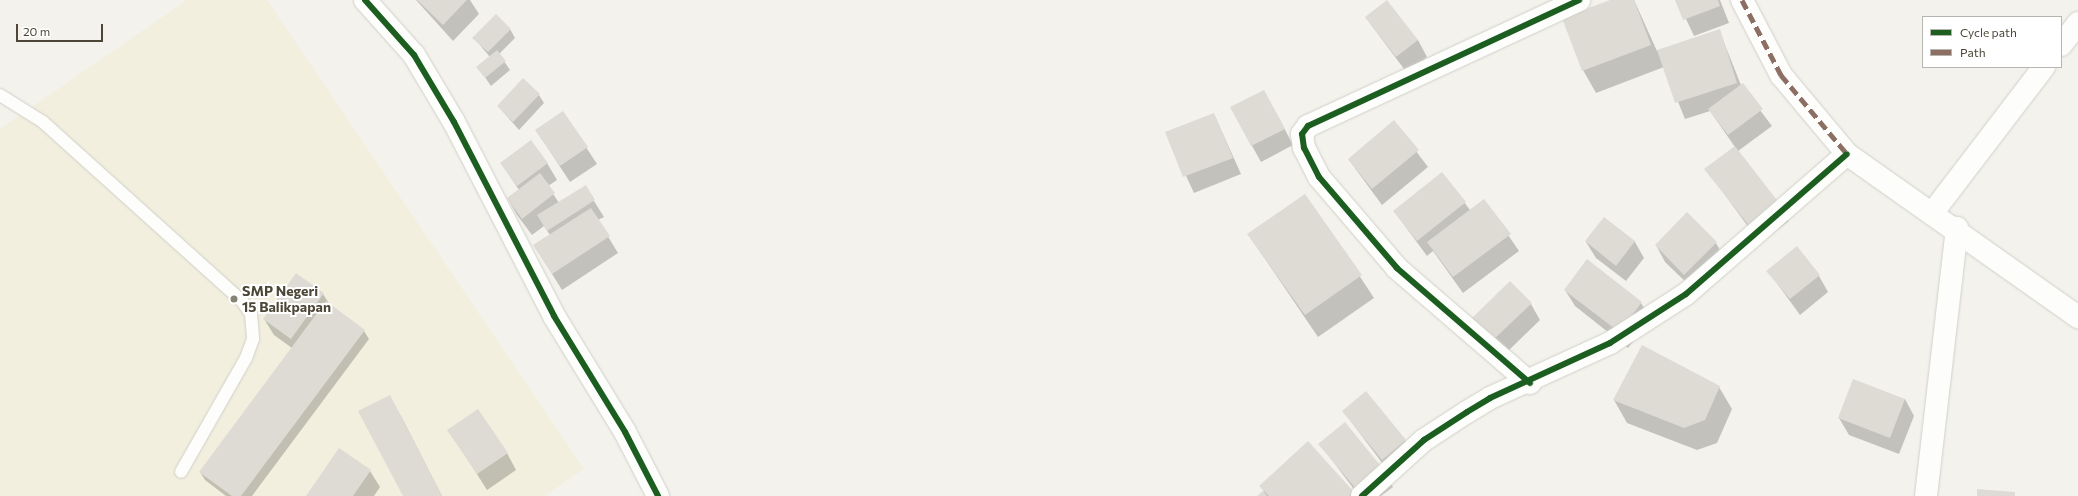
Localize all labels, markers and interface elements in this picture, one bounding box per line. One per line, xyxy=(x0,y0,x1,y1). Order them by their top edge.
scale bar xyxy=(18,16,105,42)
legend xyxy=(1922,16,2062,68)
text: 20 m xyxy=(23,24,50,38)
text: Cycle path xyxy=(1960,25,2017,39)
text: Path xyxy=(1960,45,1986,59)
place label: SMP Negeri 15 Balikpapan xyxy=(242,283,331,316)
marker: SMP Negeri 15 Balikpapan xyxy=(229,294,239,304)

